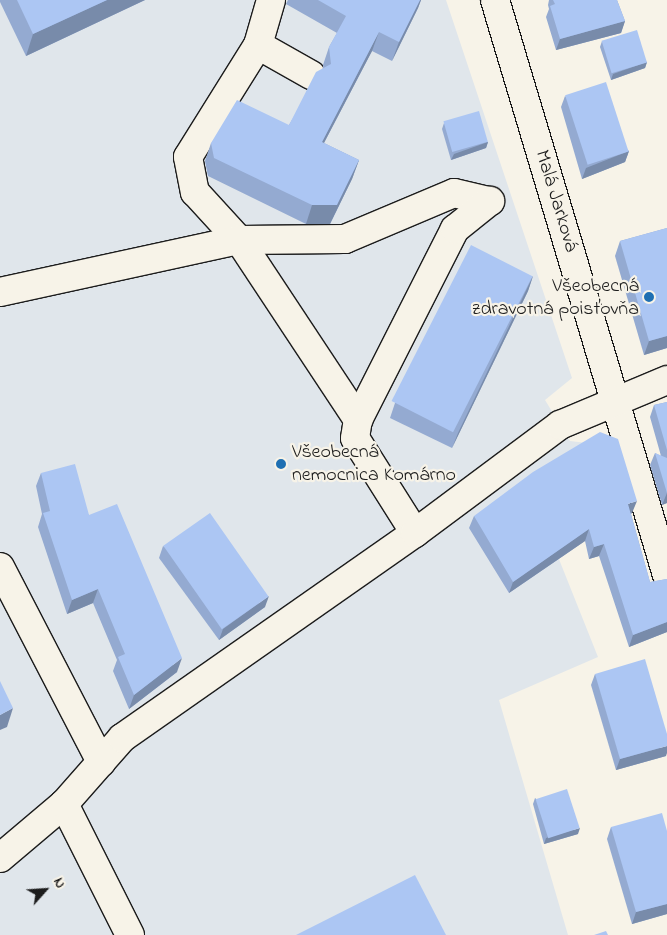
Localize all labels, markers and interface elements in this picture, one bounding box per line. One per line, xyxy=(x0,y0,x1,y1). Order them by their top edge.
street label: Malá Jarková xyxy=(529,147,583,255)
place label: Všeobecná zdravotná poisťovňa xyxy=(472,274,639,321)
marker: Všeobecná zdravotná poisťovňa xyxy=(643,291,655,303)
place label: Všeobecná nemocnica Komárno xyxy=(292,440,456,487)
marker: Všeobecná nemocnica Komárno xyxy=(274,457,288,471)
north arrow xyxy=(20,865,70,915)
text: N xyxy=(47,874,70,892)

